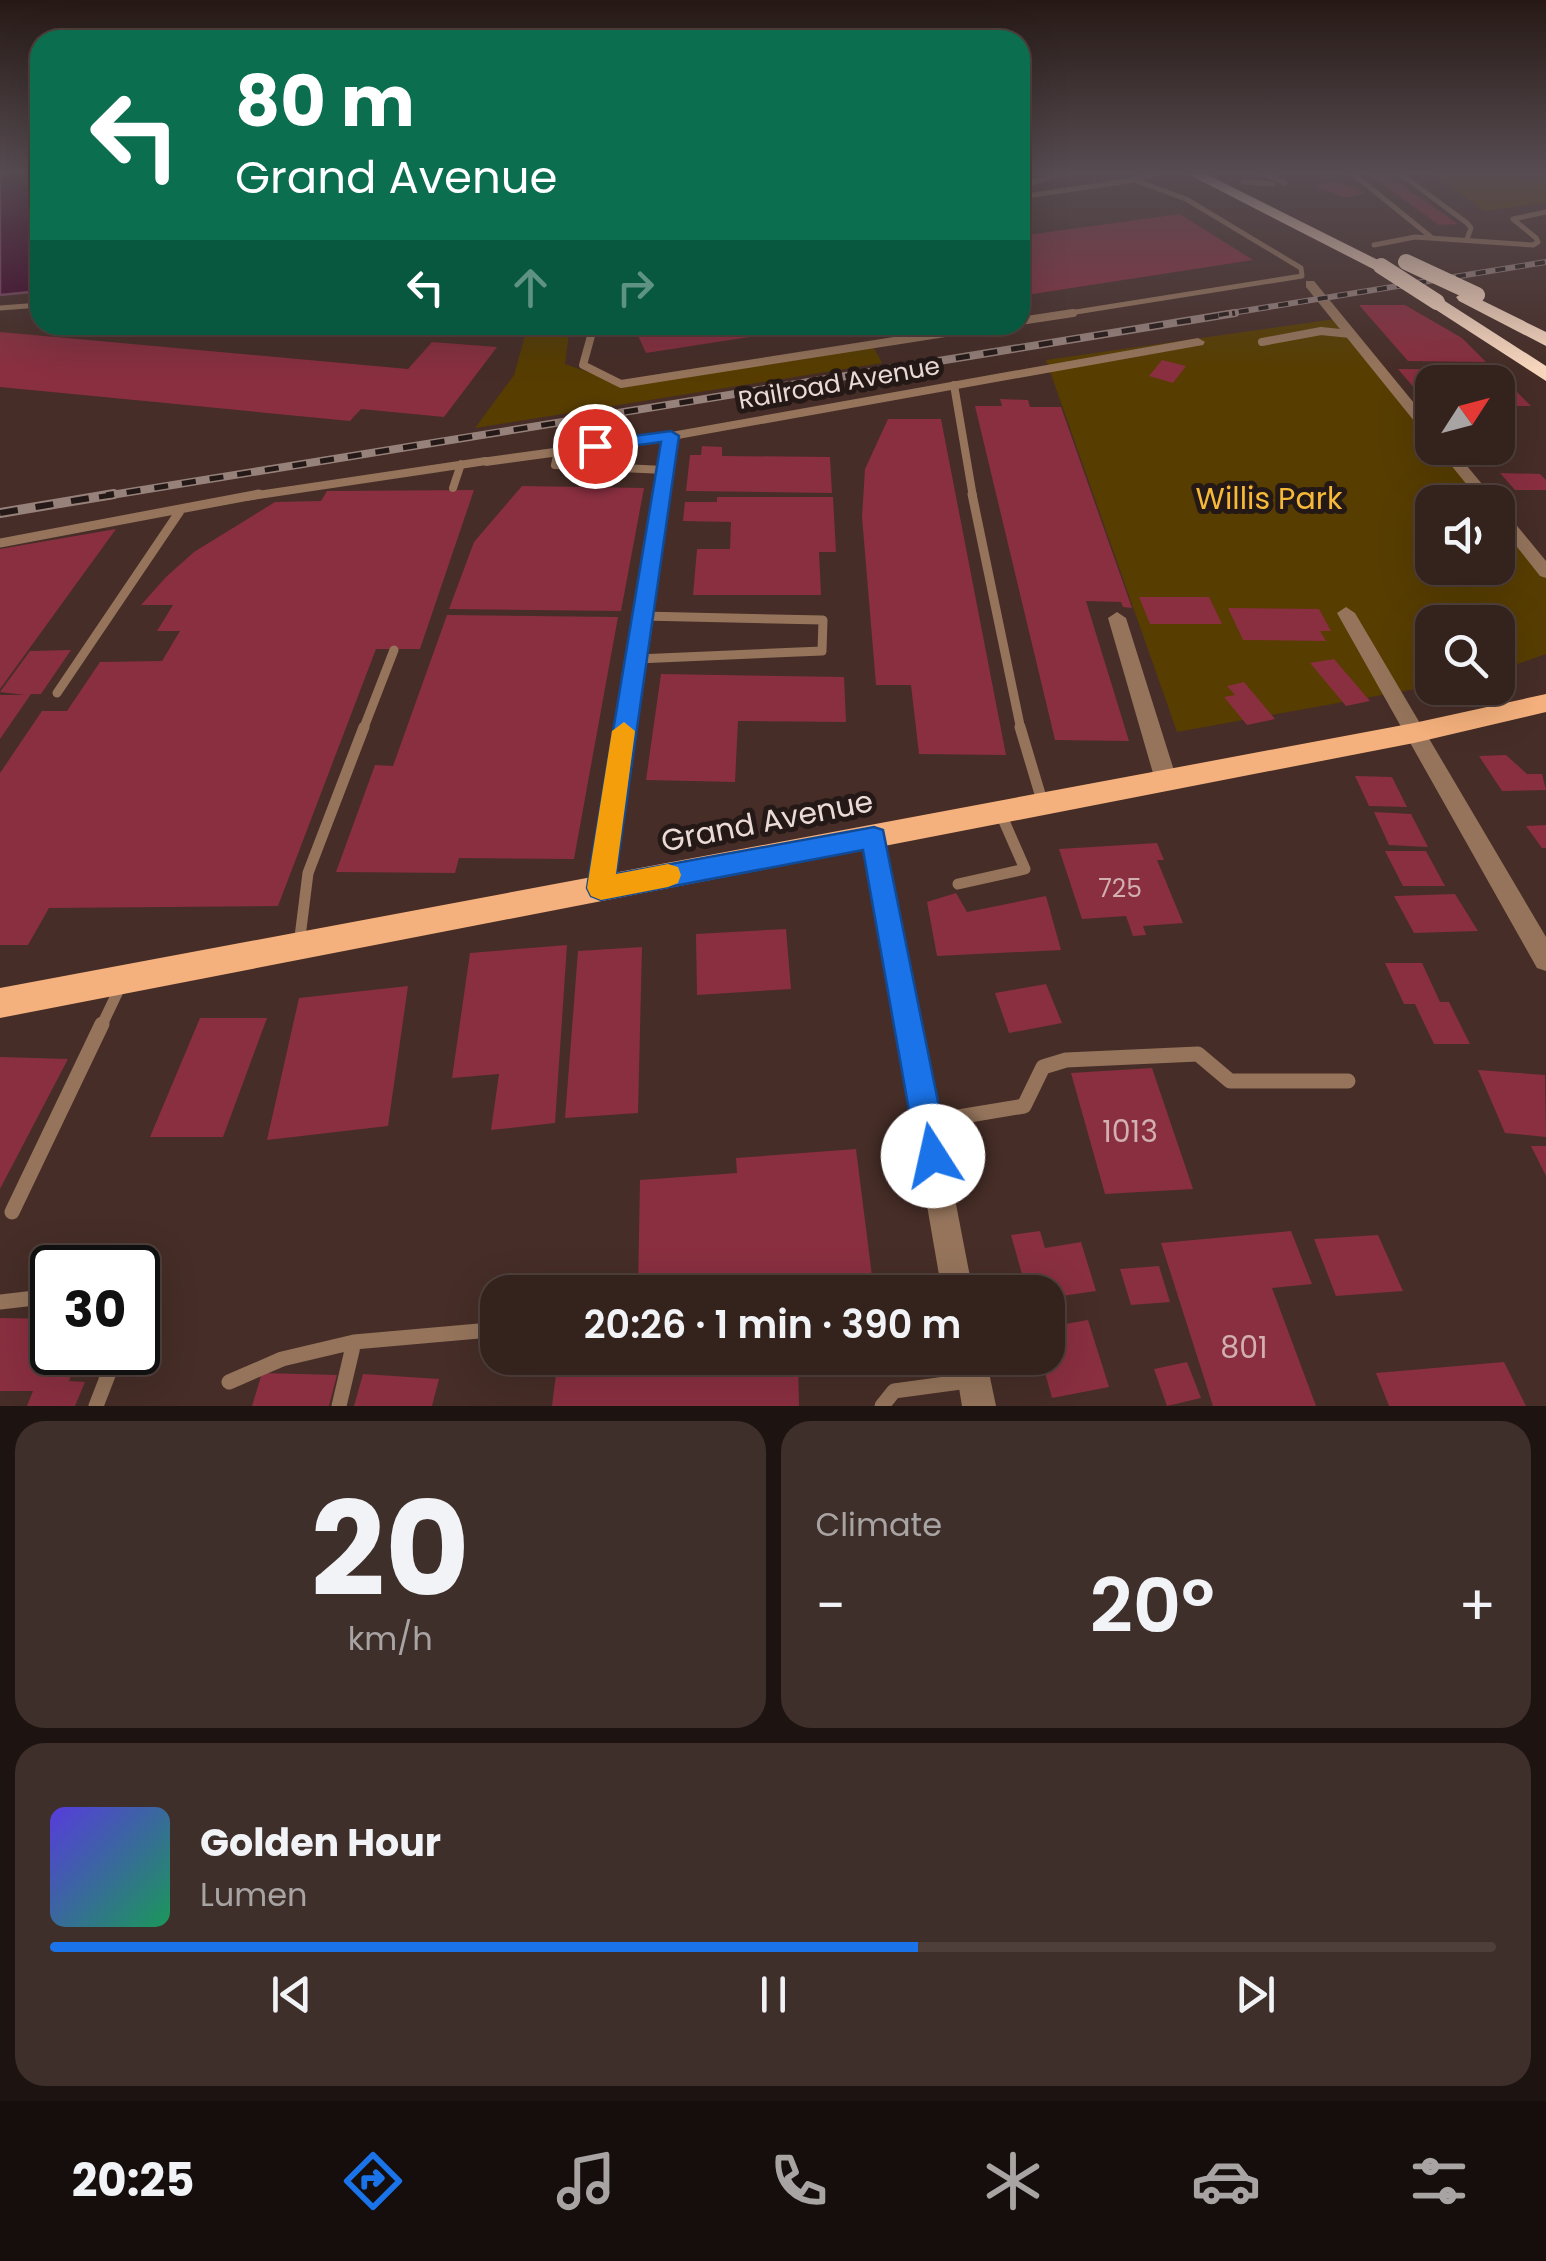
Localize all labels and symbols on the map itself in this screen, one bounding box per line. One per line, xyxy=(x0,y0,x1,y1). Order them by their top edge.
street label: Railroad Avenue xyxy=(735,348,943,418)
north arrow xyxy=(1415,365,1515,465)
pin xyxy=(553,404,638,489)
park label: Willis Park xyxy=(1196,477,1343,520)
street label: Grand Avenue xyxy=(657,779,877,863)
house number: 725 xyxy=(1098,871,1142,906)
position arrow xyxy=(881,1104,985,1208)
house number: 1013 xyxy=(1102,1110,1158,1153)
speed limit sign: 30 xyxy=(30,1245,160,1375)
house number: 801 xyxy=(1220,1326,1268,1369)

